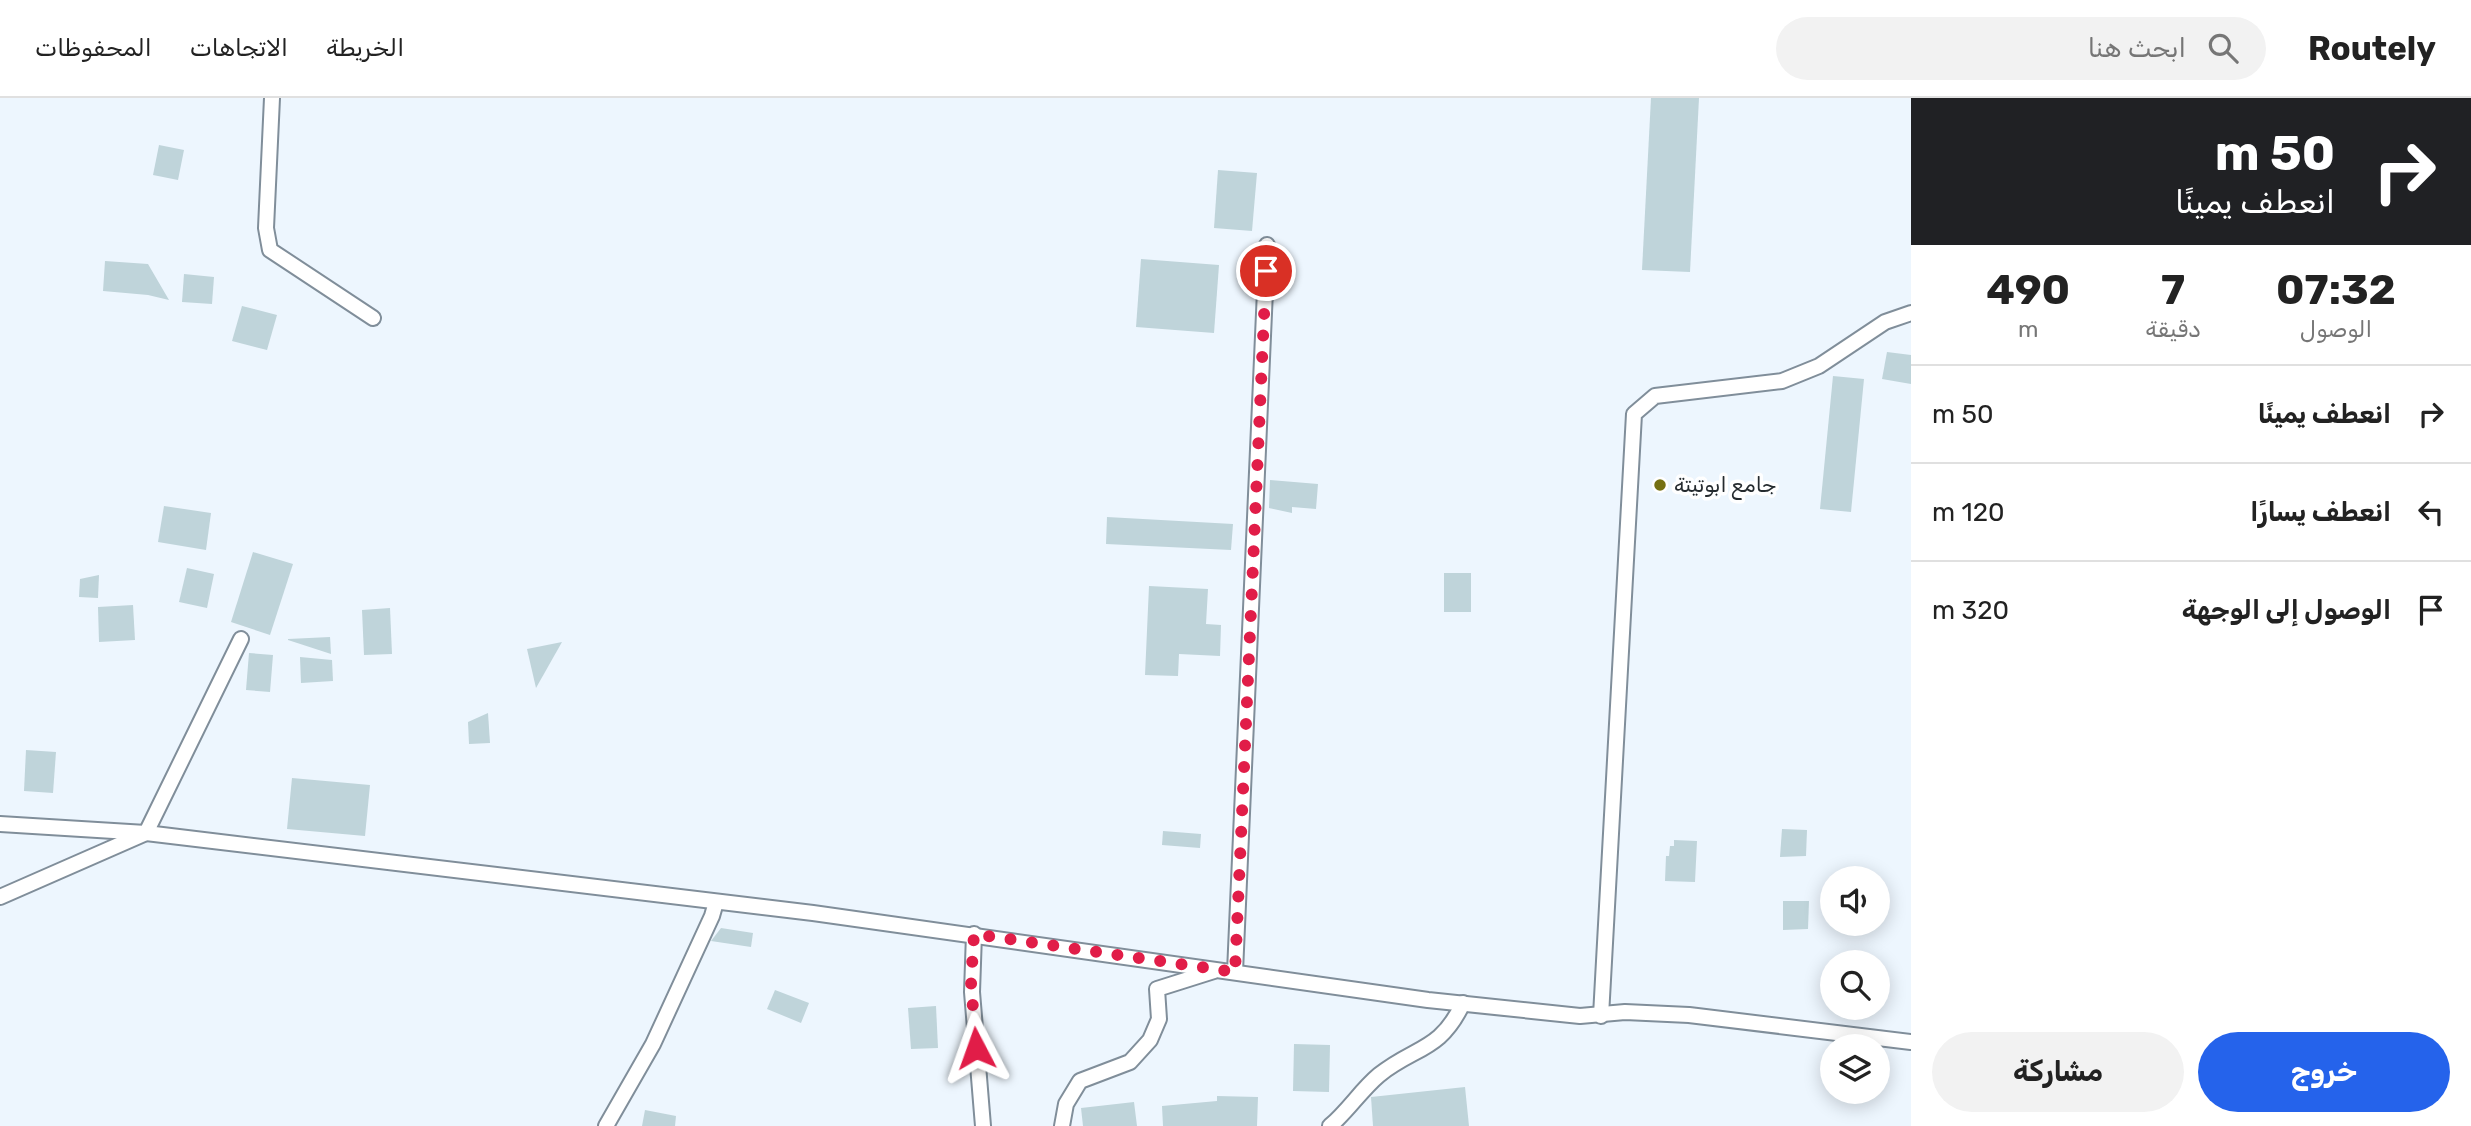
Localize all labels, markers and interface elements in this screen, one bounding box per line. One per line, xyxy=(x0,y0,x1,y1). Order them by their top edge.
search box xyxy=(1776,17,2266,80)
icon: search xyxy=(2204,29,2242,67)
text: Routely xyxy=(2308,29,2436,68)
text: ابحث هنا xyxy=(2088,33,2186,64)
text: المحفوظات xyxy=(35,34,152,62)
text: الاتجاهات xyxy=(190,34,288,62)
text: الخريطة xyxy=(326,34,404,62)
text: 50 m xyxy=(2215,124,2335,182)
icon: right xyxy=(2359,126,2450,217)
text: انعطف يمينًا xyxy=(2175,183,2335,221)
pin xyxy=(1236,241,1296,301)
icon: arrive xyxy=(1247,252,1285,290)
text: 490 xyxy=(1986,265,2070,315)
text: 7 xyxy=(2161,265,2185,315)
text: 07:32 xyxy=(2276,265,2396,315)
text: m xyxy=(2018,315,2038,343)
text: دقيقة xyxy=(2145,315,2201,343)
text: الوصول xyxy=(2300,315,2372,343)
icon: right xyxy=(2412,395,2450,433)
text: 50 m xyxy=(1932,399,1993,430)
text: انعطف يمينًا xyxy=(2258,399,2391,430)
place label: جامع ابوتيتة xyxy=(1674,472,1777,500)
marker: جامع ابوتيتة xyxy=(1652,477,1668,493)
icon: left xyxy=(2412,493,2450,531)
text: 120 m xyxy=(1932,497,2004,528)
text: انعطف يسارًا xyxy=(2250,497,2391,528)
icon: arrive xyxy=(2412,591,2450,629)
text: 320 m xyxy=(1932,595,2009,626)
text: الوصول إلى الوجهة xyxy=(2182,595,2391,626)
map controls xyxy=(1820,866,1890,1104)
button: sound xyxy=(1820,866,1890,936)
button: search xyxy=(1820,950,1890,1020)
position arrow xyxy=(939,1011,1013,1085)
button: مشاركة xyxy=(1932,1032,2184,1112)
button: خروج xyxy=(2198,1032,2450,1112)
button: layers xyxy=(1820,1034,1890,1104)

